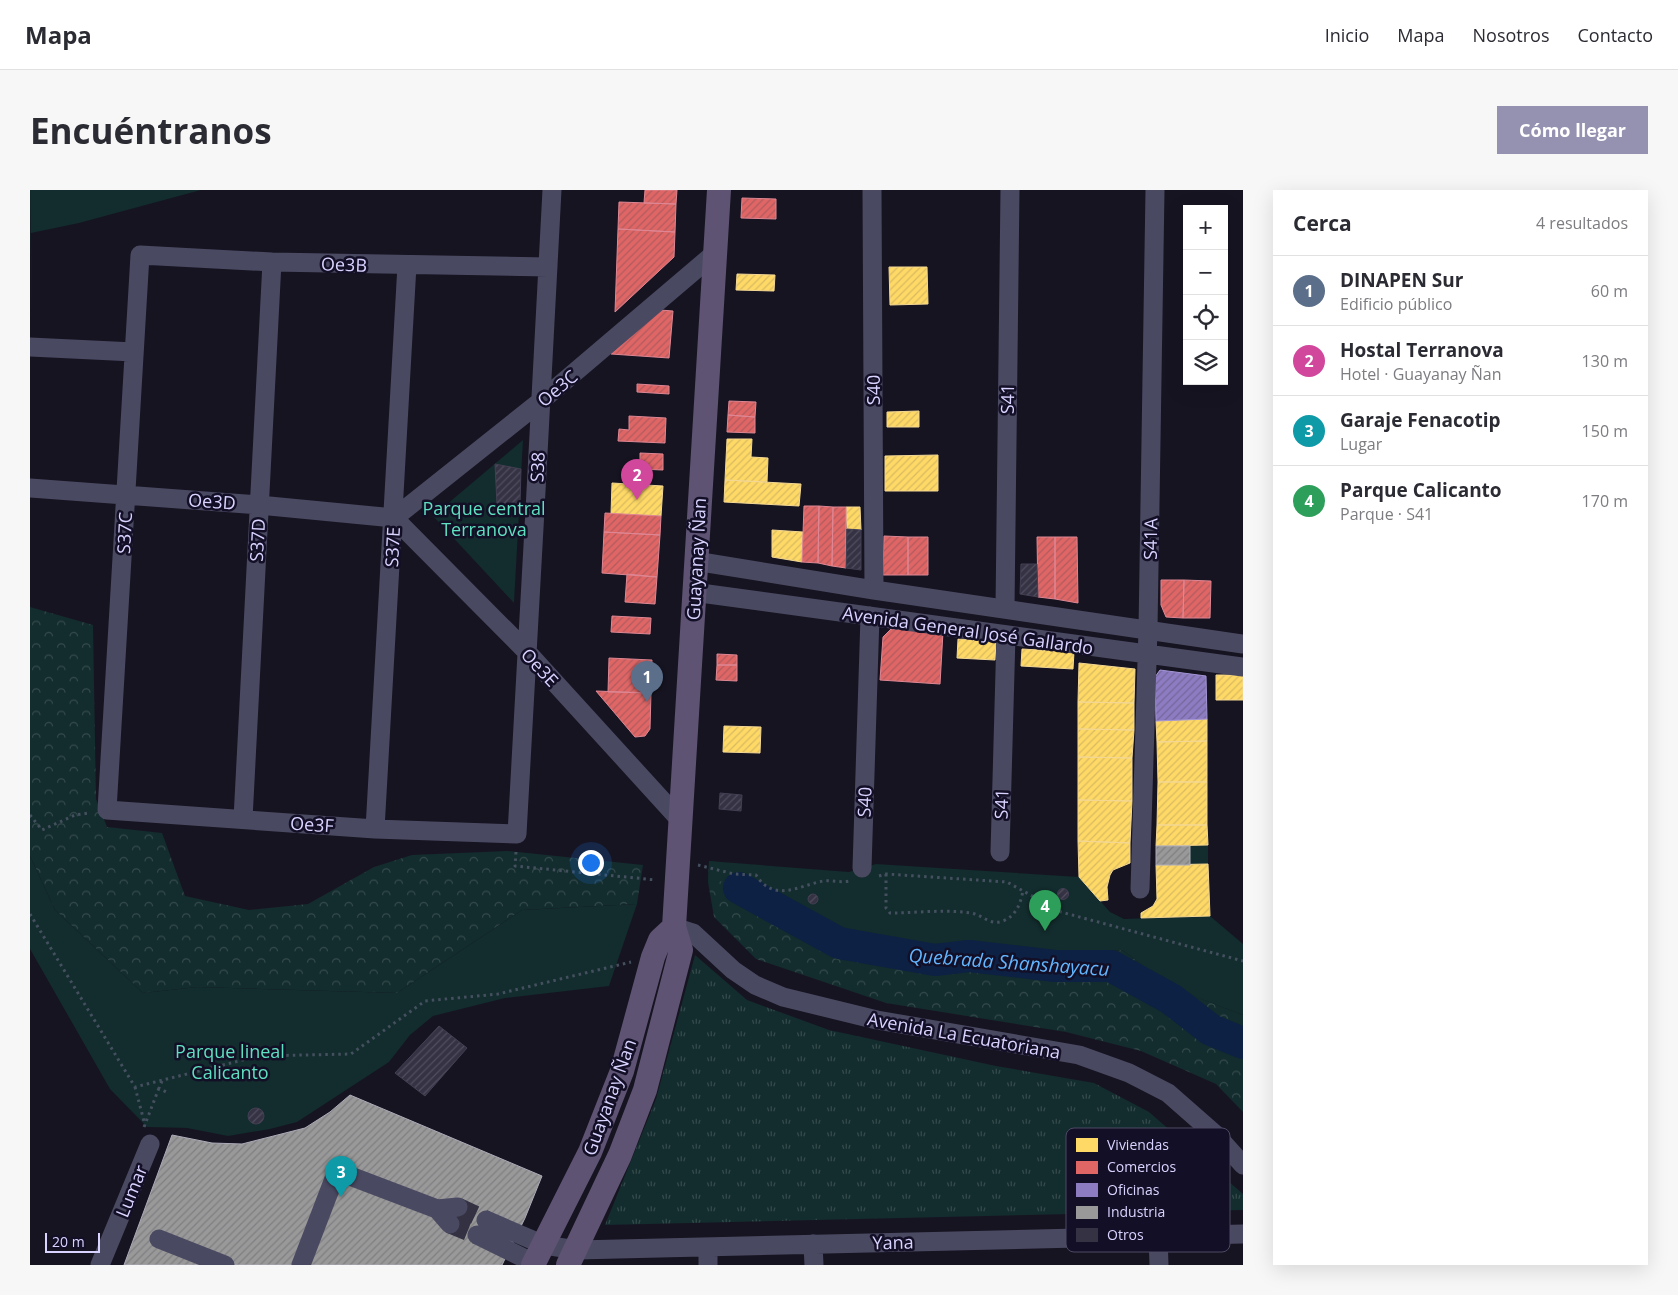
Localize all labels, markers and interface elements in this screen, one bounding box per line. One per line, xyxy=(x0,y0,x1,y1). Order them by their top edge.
text: Mapa xyxy=(25,18,92,51)
text: Inicio xyxy=(1325,23,1369,47)
text: Mapa xyxy=(1397,23,1445,47)
text: Nosotros xyxy=(1473,23,1550,47)
text: Contacto xyxy=(1578,23,1653,47)
button: Cómo llegar xyxy=(1497,106,1648,154)
text: Encuéntranos xyxy=(30,107,272,154)
map controls xyxy=(1183,205,1228,385)
button: + xyxy=(1183,205,1228,250)
text: Cerca xyxy=(1293,209,1352,237)
text: 4 resultados xyxy=(1536,212,1628,234)
button: − xyxy=(1183,250,1228,295)
street label: Oe3B xyxy=(321,251,367,277)
text: DINAPEN Sur xyxy=(1340,267,1463,293)
text: 1 xyxy=(1304,280,1314,302)
text: 60 m xyxy=(1591,280,1628,302)
text: Edificio público xyxy=(1340,293,1452,315)
button: locate xyxy=(1183,295,1228,340)
text: Hostal Terranova xyxy=(1340,337,1504,363)
button: layers xyxy=(1183,340,1228,385)
text: 2 xyxy=(1304,350,1314,372)
text: 130 m xyxy=(1582,350,1628,372)
text: Hotel · Guayanay Ñan xyxy=(1340,363,1502,385)
street label: Oe3C xyxy=(532,364,582,412)
street label: S40 xyxy=(861,375,885,405)
street label: S41 xyxy=(995,384,1019,414)
text: Garaje Fenacotip xyxy=(1340,407,1501,433)
text: 3 xyxy=(1304,420,1314,442)
text: 150 m xyxy=(1582,420,1628,442)
text: Lugar xyxy=(1340,433,1382,455)
street label: S38 xyxy=(524,451,550,483)
pin: 2 xyxy=(621,459,653,500)
text: Parque Calicanto xyxy=(1340,477,1502,503)
street label: Oe3D xyxy=(187,487,237,515)
text: 4 xyxy=(1304,490,1314,512)
text: 170 m xyxy=(1582,490,1628,512)
park label: Parque central Terranova xyxy=(422,496,546,541)
street label: Guayanay Ñan xyxy=(681,497,711,621)
text: Parque · S41 xyxy=(1340,503,1433,525)
street label: S37C xyxy=(111,512,137,554)
street label: S41A xyxy=(1138,517,1162,560)
street label: S37D xyxy=(244,518,270,562)
street label: S37E xyxy=(379,526,405,568)
street label: Avenida General José Gallardo xyxy=(841,601,1095,659)
street label: Oe3E xyxy=(516,643,564,691)
pin: 1 xyxy=(631,661,663,702)
street label: S40 xyxy=(851,786,877,818)
street label: S41 xyxy=(988,788,1014,820)
street label: Oe3F xyxy=(289,811,335,837)
your location xyxy=(578,850,604,876)
pin: 4 xyxy=(1029,890,1061,931)
water label: Quebrada Shanshayacu xyxy=(908,942,1110,982)
street label: Avenida La Ecuatoriana xyxy=(866,1006,1062,1064)
street label: Guayanay Ñan xyxy=(577,1035,641,1159)
park label: Parque lineal Calicanto xyxy=(175,1039,285,1084)
legend xyxy=(1066,1128,1230,1252)
text: Viviendas xyxy=(1107,1135,1169,1154)
pin: 3 xyxy=(325,1156,357,1197)
text: Comercios xyxy=(1107,1157,1176,1176)
street label: Lumar xyxy=(110,1161,153,1221)
text: Oficinas xyxy=(1107,1180,1160,1199)
text: Industria xyxy=(1107,1202,1165,1221)
text: Otros xyxy=(1107,1225,1144,1244)
scale bar xyxy=(45,1230,100,1253)
street label: Yana xyxy=(872,1230,914,1254)
text: 20 m xyxy=(52,1232,85,1251)

